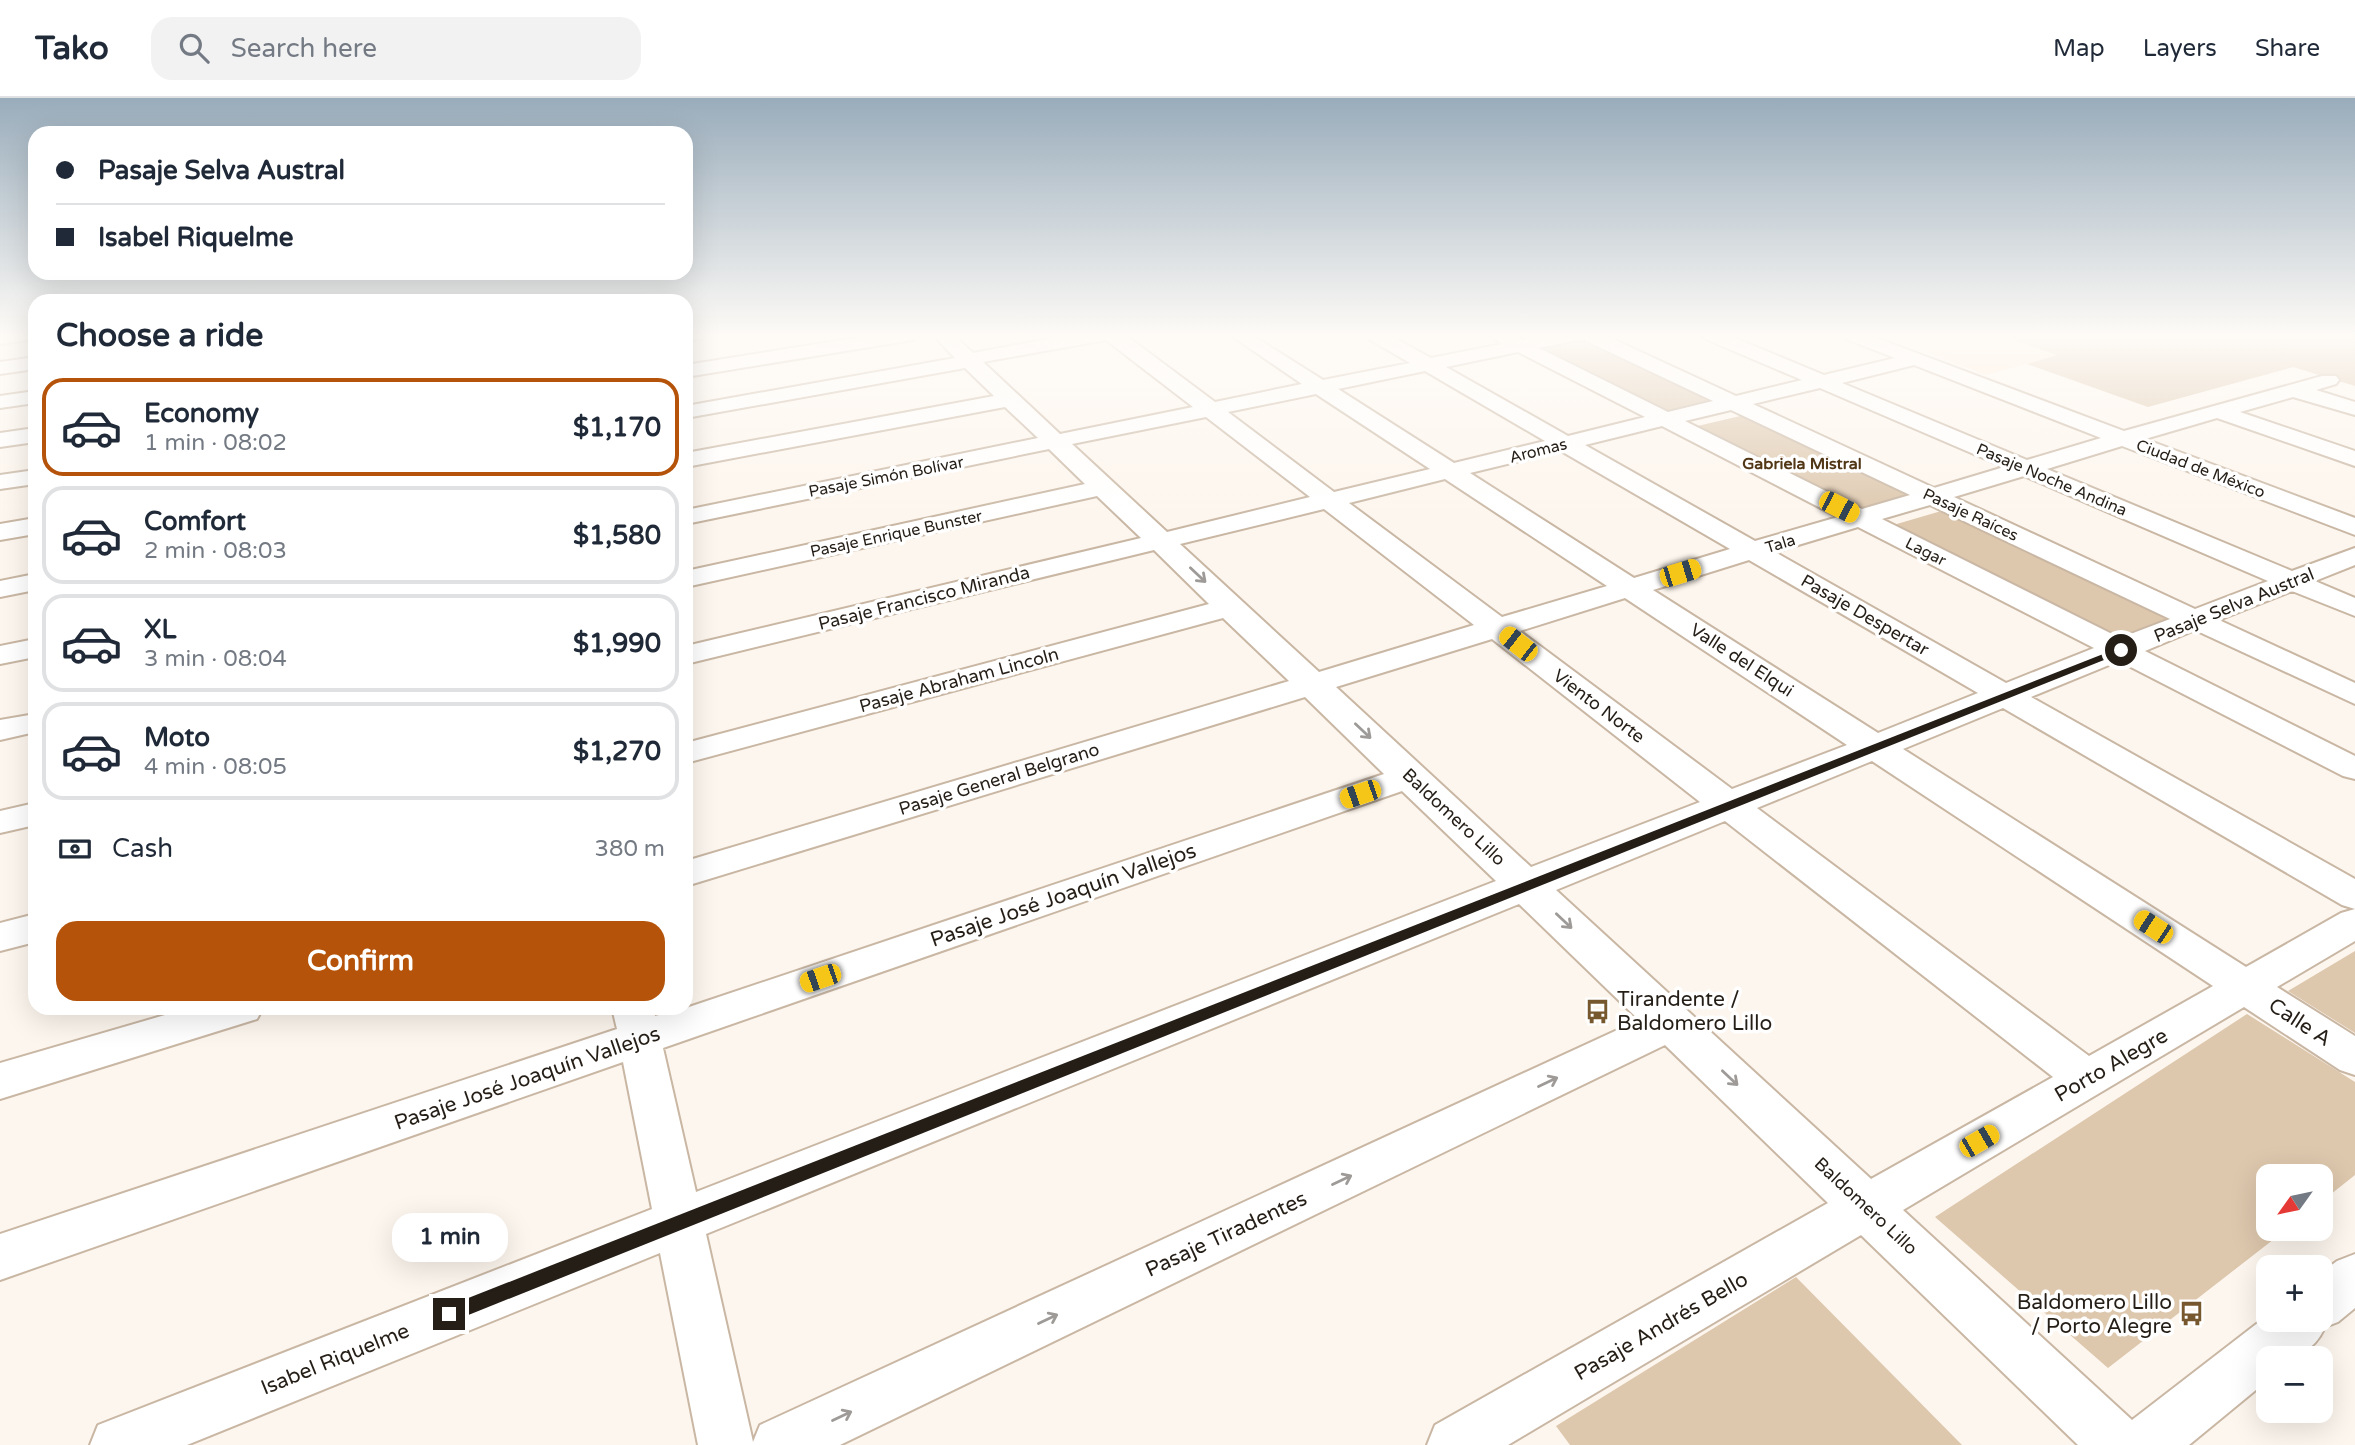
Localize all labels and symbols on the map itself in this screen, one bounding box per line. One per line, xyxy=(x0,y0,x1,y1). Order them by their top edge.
street label: Aromas xyxy=(1507,434,1569,468)
street label: Ciudad de México xyxy=(2133,435,2268,503)
street label: Pasaje Noche Andina xyxy=(1973,439,2130,521)
street label: Pasaje Simón Bolívar xyxy=(807,452,966,502)
district label: Gabriela Mistral xyxy=(1742,454,1862,474)
street label: Pasaje Raíces xyxy=(1920,484,2021,546)
car xyxy=(1816,488,1863,526)
street label: Pasaje Enrique Bunster xyxy=(808,506,985,562)
street label: Tala xyxy=(1763,530,1798,558)
street label: Lagar xyxy=(1902,533,1950,571)
car xyxy=(1657,557,1704,589)
street label: Pasaje Francisco Miranda xyxy=(816,561,1032,635)
street label: Pasaje Selva Austral xyxy=(2151,563,2317,647)
one-way arrow xyxy=(1189,567,1206,584)
street label: Pasaje Despertar xyxy=(1797,569,1933,661)
street label: Valle del Elqui xyxy=(1686,618,1798,702)
car xyxy=(1495,623,1542,665)
route start xyxy=(2105,634,2137,666)
street label: Pasaje Abraham Lincoln xyxy=(857,643,1061,717)
street label: Viento Norte xyxy=(1549,664,1649,748)
one-way arrow xyxy=(1354,723,1371,740)
street label: Pasaje General Belgrano xyxy=(896,738,1102,820)
street label: Baldomero Lillo xyxy=(1398,764,1510,870)
car xyxy=(1337,777,1384,811)
street label: Pasaje José Joaquín Vallejos xyxy=(927,838,1199,953)
car xyxy=(2130,907,2177,947)
one-way arrow xyxy=(1555,913,1572,930)
car xyxy=(797,961,844,995)
place label: Tirandente / Baldomero Lillo xyxy=(1617,987,1772,1036)
street label: Calle A xyxy=(2264,993,2336,1052)
bus stop icon: Tirandente / Baldomero Lillo xyxy=(1583,997,1611,1025)
street label: Pasaje José Joaquín Vallejos xyxy=(391,1021,663,1136)
street label: Porto Alegre xyxy=(2050,1023,2172,1108)
one-way arrow xyxy=(1721,1069,1738,1086)
one-way arrow xyxy=(1537,1075,1558,1089)
car xyxy=(1956,1121,2003,1161)
street label: Baldomero Lillo xyxy=(1810,1153,1922,1259)
north arrow xyxy=(2256,1164,2333,1241)
one-way arrow xyxy=(1331,1172,1352,1186)
street label: Pasaje Tiradentes xyxy=(1142,1186,1311,1283)
callout: 1 min xyxy=(391,1212,507,1262)
street label: Pasaje Andrés Bello xyxy=(1570,1267,1752,1386)
place label: Baldomero Lillo / Porto Alegre xyxy=(2017,1290,2172,1339)
route end xyxy=(433,1298,465,1330)
bus stop icon: Baldomero Lillo / Porto Alegre xyxy=(2178,1300,2206,1328)
one-way arrow xyxy=(1037,1311,1058,1325)
street label: Isabel Riquelme xyxy=(257,1318,413,1401)
one-way arrow xyxy=(831,1409,852,1422)

